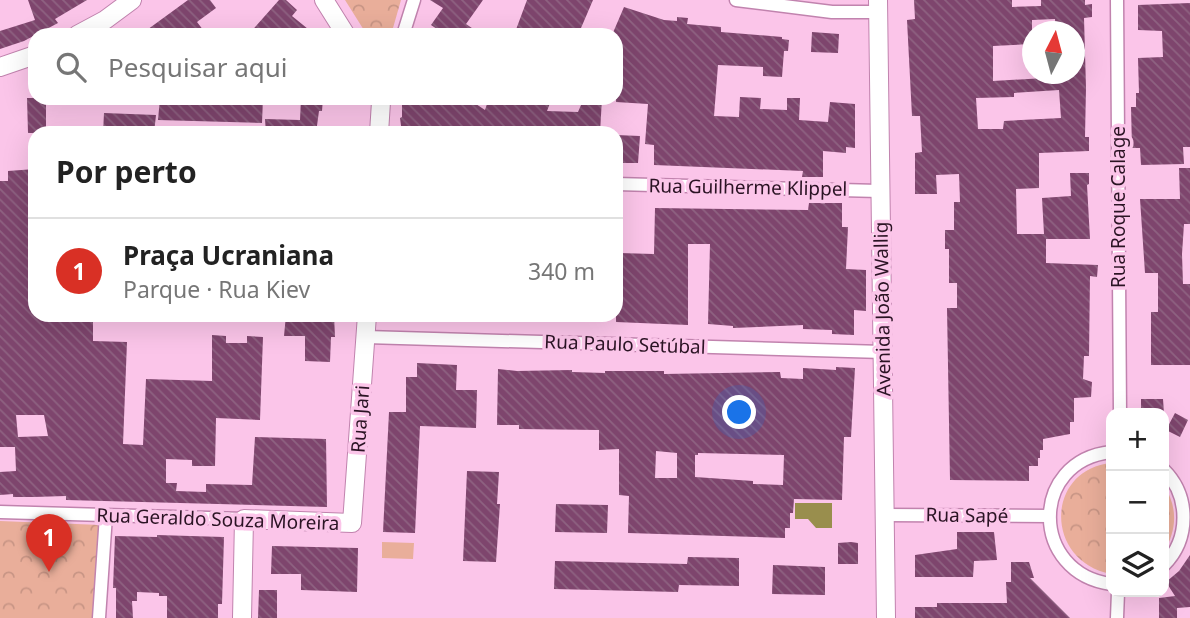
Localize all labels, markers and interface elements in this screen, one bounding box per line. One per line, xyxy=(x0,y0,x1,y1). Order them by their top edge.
north arrow xyxy=(1022,21,1085,84)
search box xyxy=(28,28,623,105)
icon: search xyxy=(52,48,90,86)
text: Pesquisar aqui xyxy=(108,49,288,85)
street label: Rua Roque Calage xyxy=(1105,126,1131,288)
text: Por perto xyxy=(56,151,197,192)
street label: Rua Guilherme Klippel xyxy=(648,172,848,202)
street label: Avenida João Wallig xyxy=(867,222,897,396)
text: Praça Ucraniana xyxy=(123,237,334,273)
text: 1 xyxy=(72,255,86,287)
text: 340 m xyxy=(528,255,595,287)
text: Parque · Rua Kiev xyxy=(123,273,310,305)
street label: Rua Paulo Setúbal xyxy=(544,328,706,360)
street label: Rua Jari xyxy=(345,384,375,454)
your location xyxy=(722,395,756,429)
map controls xyxy=(1106,408,1169,597)
button: + xyxy=(1106,408,1169,471)
button: − xyxy=(1106,471,1169,534)
street label: Rua Sapé xyxy=(925,501,1009,529)
street label: Rua Geraldo Souza Moreira xyxy=(96,502,340,536)
pin: 1 xyxy=(26,514,72,572)
button: layers xyxy=(1106,534,1169,597)

